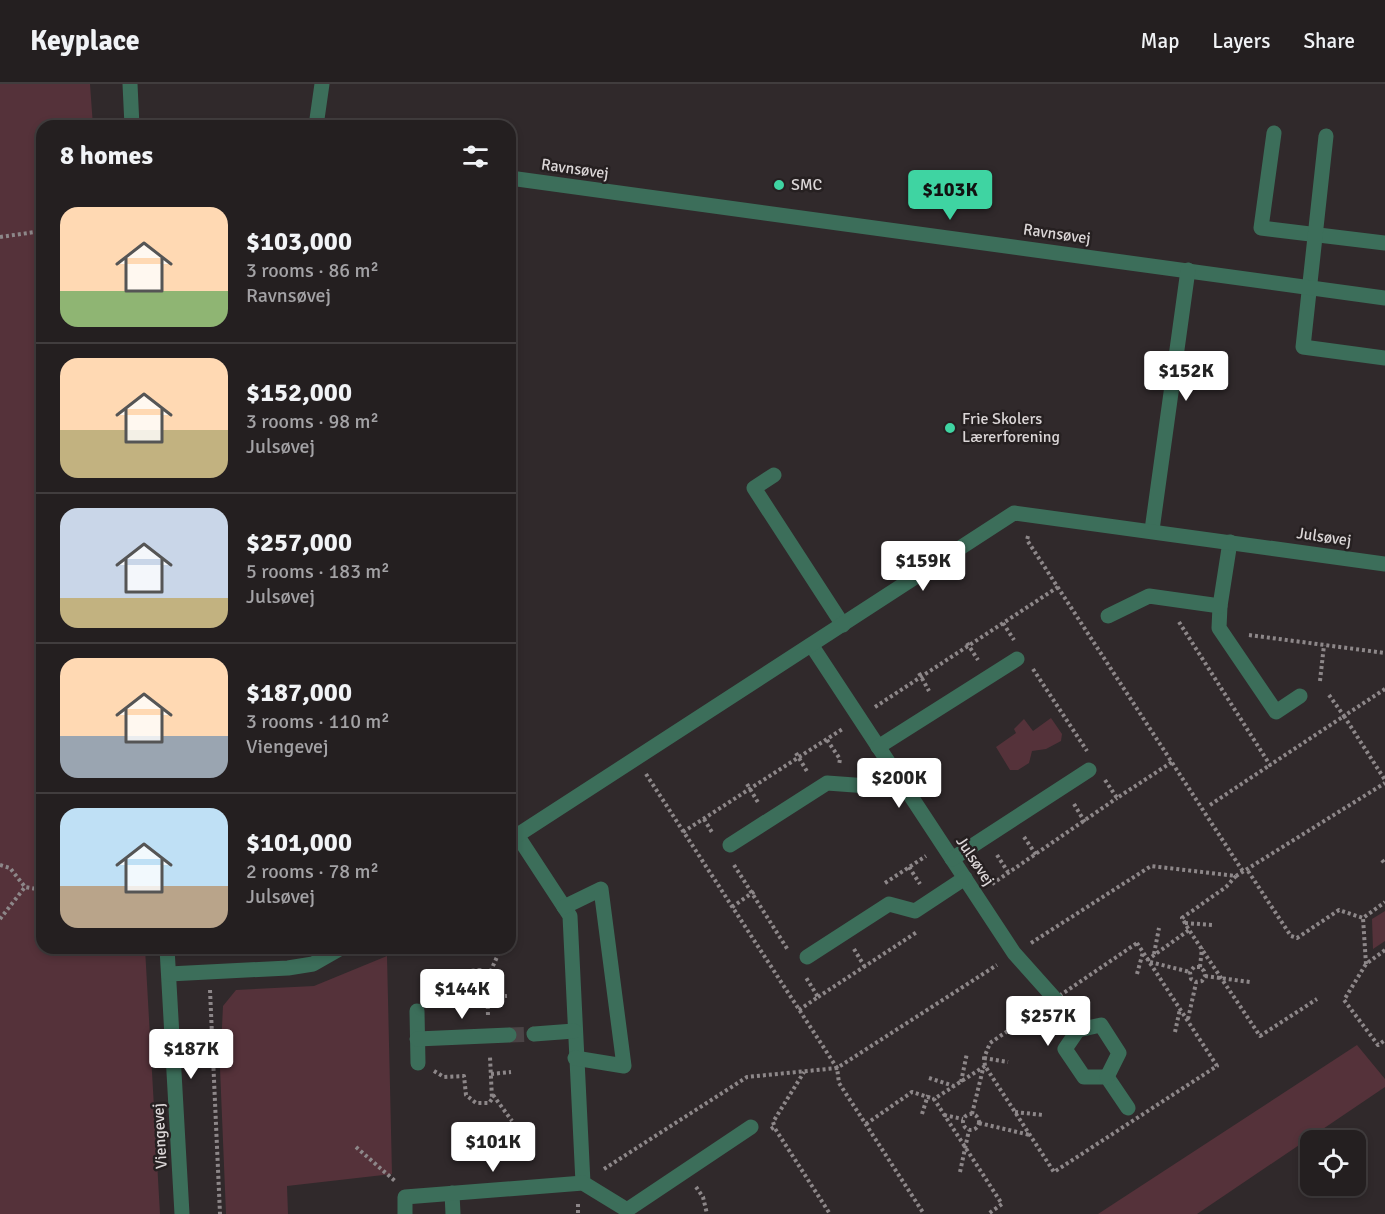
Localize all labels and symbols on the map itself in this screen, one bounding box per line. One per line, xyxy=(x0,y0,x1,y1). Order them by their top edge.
street label: Ravnsøvej xyxy=(540,154,610,184)
pin: $103K xyxy=(908,170,992,221)
place label: SMC xyxy=(791,175,823,195)
marker: SMC xyxy=(772,178,786,192)
street label: Ravnsøvej xyxy=(1022,219,1092,249)
pin: $152K xyxy=(1144,351,1228,402)
place label: Frie Skolers Lærerforening xyxy=(962,409,1060,447)
marker: Frie Skolers Lærerforening xyxy=(943,421,957,435)
street label: Julsøvej xyxy=(1295,523,1353,551)
pin: $159K xyxy=(881,541,965,592)
pin: $200K xyxy=(857,758,941,809)
street label: Julsøvej xyxy=(951,832,999,890)
pin: $144K xyxy=(420,969,504,1020)
pin: $257K xyxy=(1006,996,1090,1047)
pin: $187K xyxy=(149,1029,233,1080)
street label: Viengevej xyxy=(148,1102,172,1170)
pin: $101K xyxy=(451,1122,535,1173)

